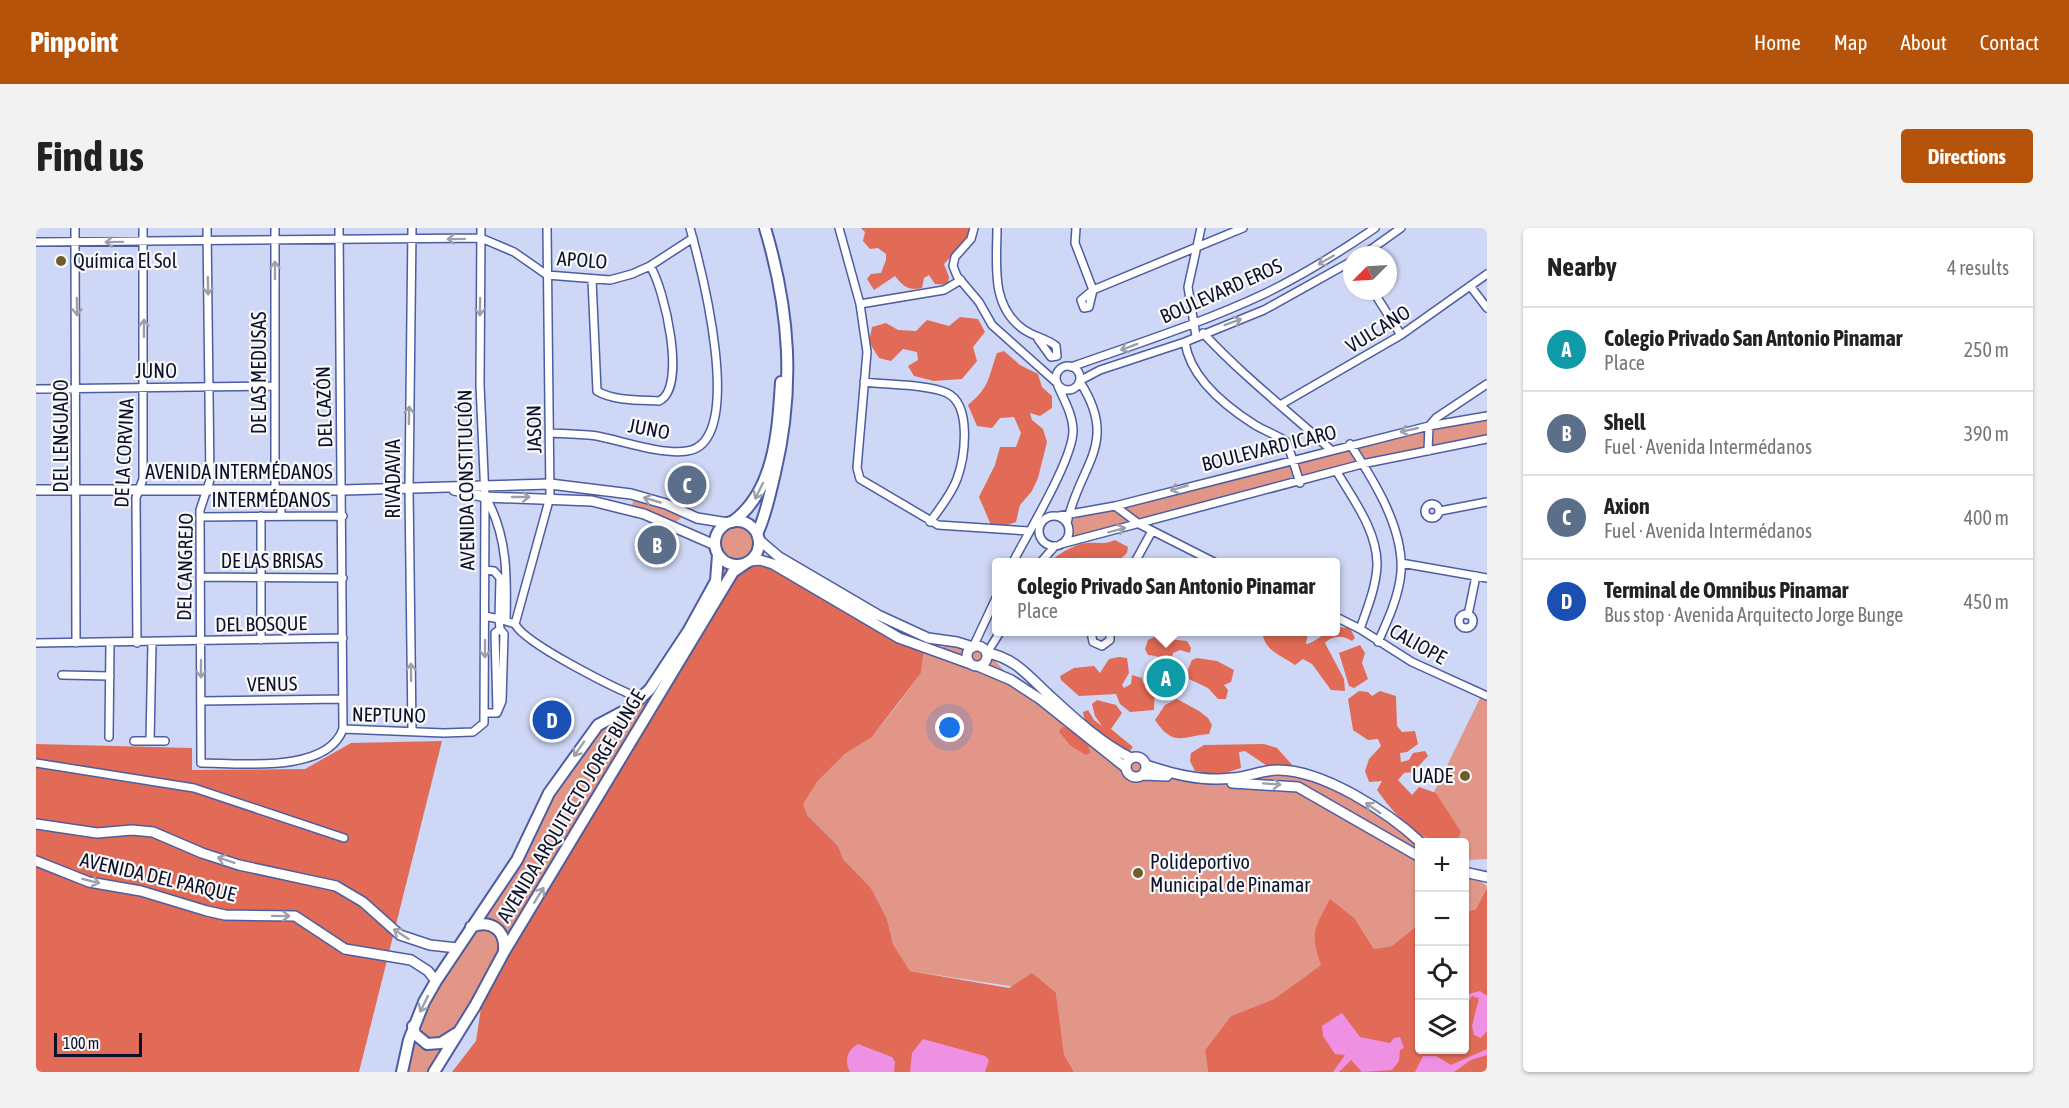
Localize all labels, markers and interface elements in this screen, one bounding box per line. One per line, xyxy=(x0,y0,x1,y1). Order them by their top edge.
text: Pinpoint xyxy=(30,26,118,58)
text: Home xyxy=(1754,30,1801,54)
text: Map xyxy=(1834,30,1868,54)
text: About xyxy=(1901,30,1947,54)
text: Contact xyxy=(1980,30,2039,54)
button: Directions xyxy=(1901,129,2033,183)
text: Find us xyxy=(36,132,144,180)
one-way arrow xyxy=(447,233,467,245)
one-way arrow xyxy=(105,236,125,248)
street label: APOLO xyxy=(556,246,608,273)
north arrow xyxy=(1343,246,1397,300)
place label: Química El Sol xyxy=(73,249,178,272)
text: Nearby xyxy=(1547,252,1617,282)
street label: BOULEVARD EROS xyxy=(1156,253,1285,328)
marker: Química El Sol xyxy=(54,254,68,268)
one-way arrow xyxy=(1318,254,1335,266)
text: 4 results xyxy=(1947,256,2009,279)
one-way arrow xyxy=(269,260,281,280)
one-way arrow xyxy=(202,276,214,296)
one-way arrow xyxy=(71,297,82,317)
one-way arrow xyxy=(475,297,486,317)
street label: VULCANO xyxy=(1341,300,1414,357)
street label: DE LAS MEDUSAS xyxy=(247,312,270,434)
one-way arrow xyxy=(1223,316,1242,327)
one-way arrow xyxy=(138,319,150,339)
text: Colegio Privado San Antonio Pinamar xyxy=(1604,325,1902,351)
text: A xyxy=(1562,338,1571,361)
text: 250 m xyxy=(1964,338,2009,361)
one-way arrow xyxy=(1120,343,1139,354)
text: Place xyxy=(1604,351,1645,374)
street label: JUNO xyxy=(135,359,177,382)
street label: DEL CAZÓN xyxy=(311,366,336,448)
street label: DEL LENGUADO xyxy=(49,379,72,493)
street label: AVENIDA CONSTITUCIÓN xyxy=(452,389,479,571)
street label: DE LA CORVINA xyxy=(109,398,138,508)
one-way arrow xyxy=(404,405,415,425)
street label: JASON xyxy=(522,405,545,453)
text: Shell xyxy=(1604,409,1646,435)
street label: JUNO xyxy=(626,413,672,444)
street label: BOULEVARD ICARO xyxy=(1199,420,1338,475)
text: B xyxy=(1562,422,1571,445)
text: 390 m xyxy=(1964,422,2009,445)
one-way arrow xyxy=(1400,425,1419,437)
text: Fuel · Avenida Intermédanos xyxy=(1604,435,1812,458)
street label: RIVADAVIA xyxy=(381,439,404,519)
street label: AVENIDA INTERMÉDANOS xyxy=(145,460,333,483)
pin: C xyxy=(668,462,706,508)
one-way arrow xyxy=(752,482,764,500)
one-way arrow xyxy=(1170,483,1189,494)
street label: INTERMÉDANOS xyxy=(212,488,331,511)
one-way arrow xyxy=(511,491,531,503)
text: Axion xyxy=(1604,493,1650,519)
one-way arrow xyxy=(643,494,662,506)
text: C xyxy=(1562,506,1571,529)
text: 400 m xyxy=(1964,506,2009,529)
street label: DEL CANGREJO xyxy=(172,513,197,621)
text: Fuel · Avenida Intermédanos xyxy=(1604,519,1812,542)
pin: B xyxy=(638,522,676,568)
one-way arrow xyxy=(1107,524,1126,535)
street label: DE LAS BRISAS xyxy=(221,549,323,572)
popup xyxy=(992,558,1340,636)
text: Colegio Privado San Antonio Pinamar xyxy=(1017,573,1315,599)
text: Terminal de Omnibus Pinamar xyxy=(1604,577,1848,603)
text: D xyxy=(1561,590,1572,613)
text: 450 m xyxy=(1964,590,2009,613)
text: Place xyxy=(1017,599,1058,622)
text: Bus stop · Avenida Arquitecto Jorge Bunge xyxy=(1604,603,1903,626)
street label: DEL BOSQUE xyxy=(215,611,308,636)
street label: CALIOPE xyxy=(1386,619,1451,669)
one-way arrow xyxy=(479,639,491,659)
pin: A xyxy=(1146,656,1186,700)
one-way arrow xyxy=(195,658,207,678)
one-way arrow xyxy=(405,663,417,683)
street label: VENUS xyxy=(247,672,297,695)
street label: AVENIDA ARQUITECTO JORGE BUNGE xyxy=(492,685,650,927)
pin: D xyxy=(532,698,572,742)
street label: NEPTUNO xyxy=(352,702,426,727)
your location xyxy=(935,713,964,742)
one-way arrow xyxy=(573,740,585,756)
place label: UADE xyxy=(1412,764,1453,787)
marker: UADE xyxy=(1458,769,1472,783)
one-way arrow xyxy=(1261,779,1281,790)
one-way arrow xyxy=(1365,802,1382,814)
map controls xyxy=(1415,838,1469,1054)
button: + xyxy=(1415,838,1469,892)
street label: AVENIDA DEL PARQUE xyxy=(78,847,239,906)
place label: Polideportivo Municipal de Pinamar xyxy=(1150,850,1311,896)
one-way arrow xyxy=(217,854,236,865)
marker: Polideportivo Municipal de Pinamar xyxy=(1131,866,1145,880)
one-way arrow xyxy=(81,876,100,888)
one-way arrow xyxy=(533,887,545,904)
button: − xyxy=(1415,892,1469,946)
one-way arrow xyxy=(271,910,291,921)
one-way arrow xyxy=(393,928,410,940)
button: locate xyxy=(1415,946,1469,1000)
one-way arrow xyxy=(417,995,429,1013)
button: layers xyxy=(1415,1000,1469,1054)
scale bar xyxy=(54,1030,142,1058)
text: 100 m xyxy=(63,1034,99,1052)

